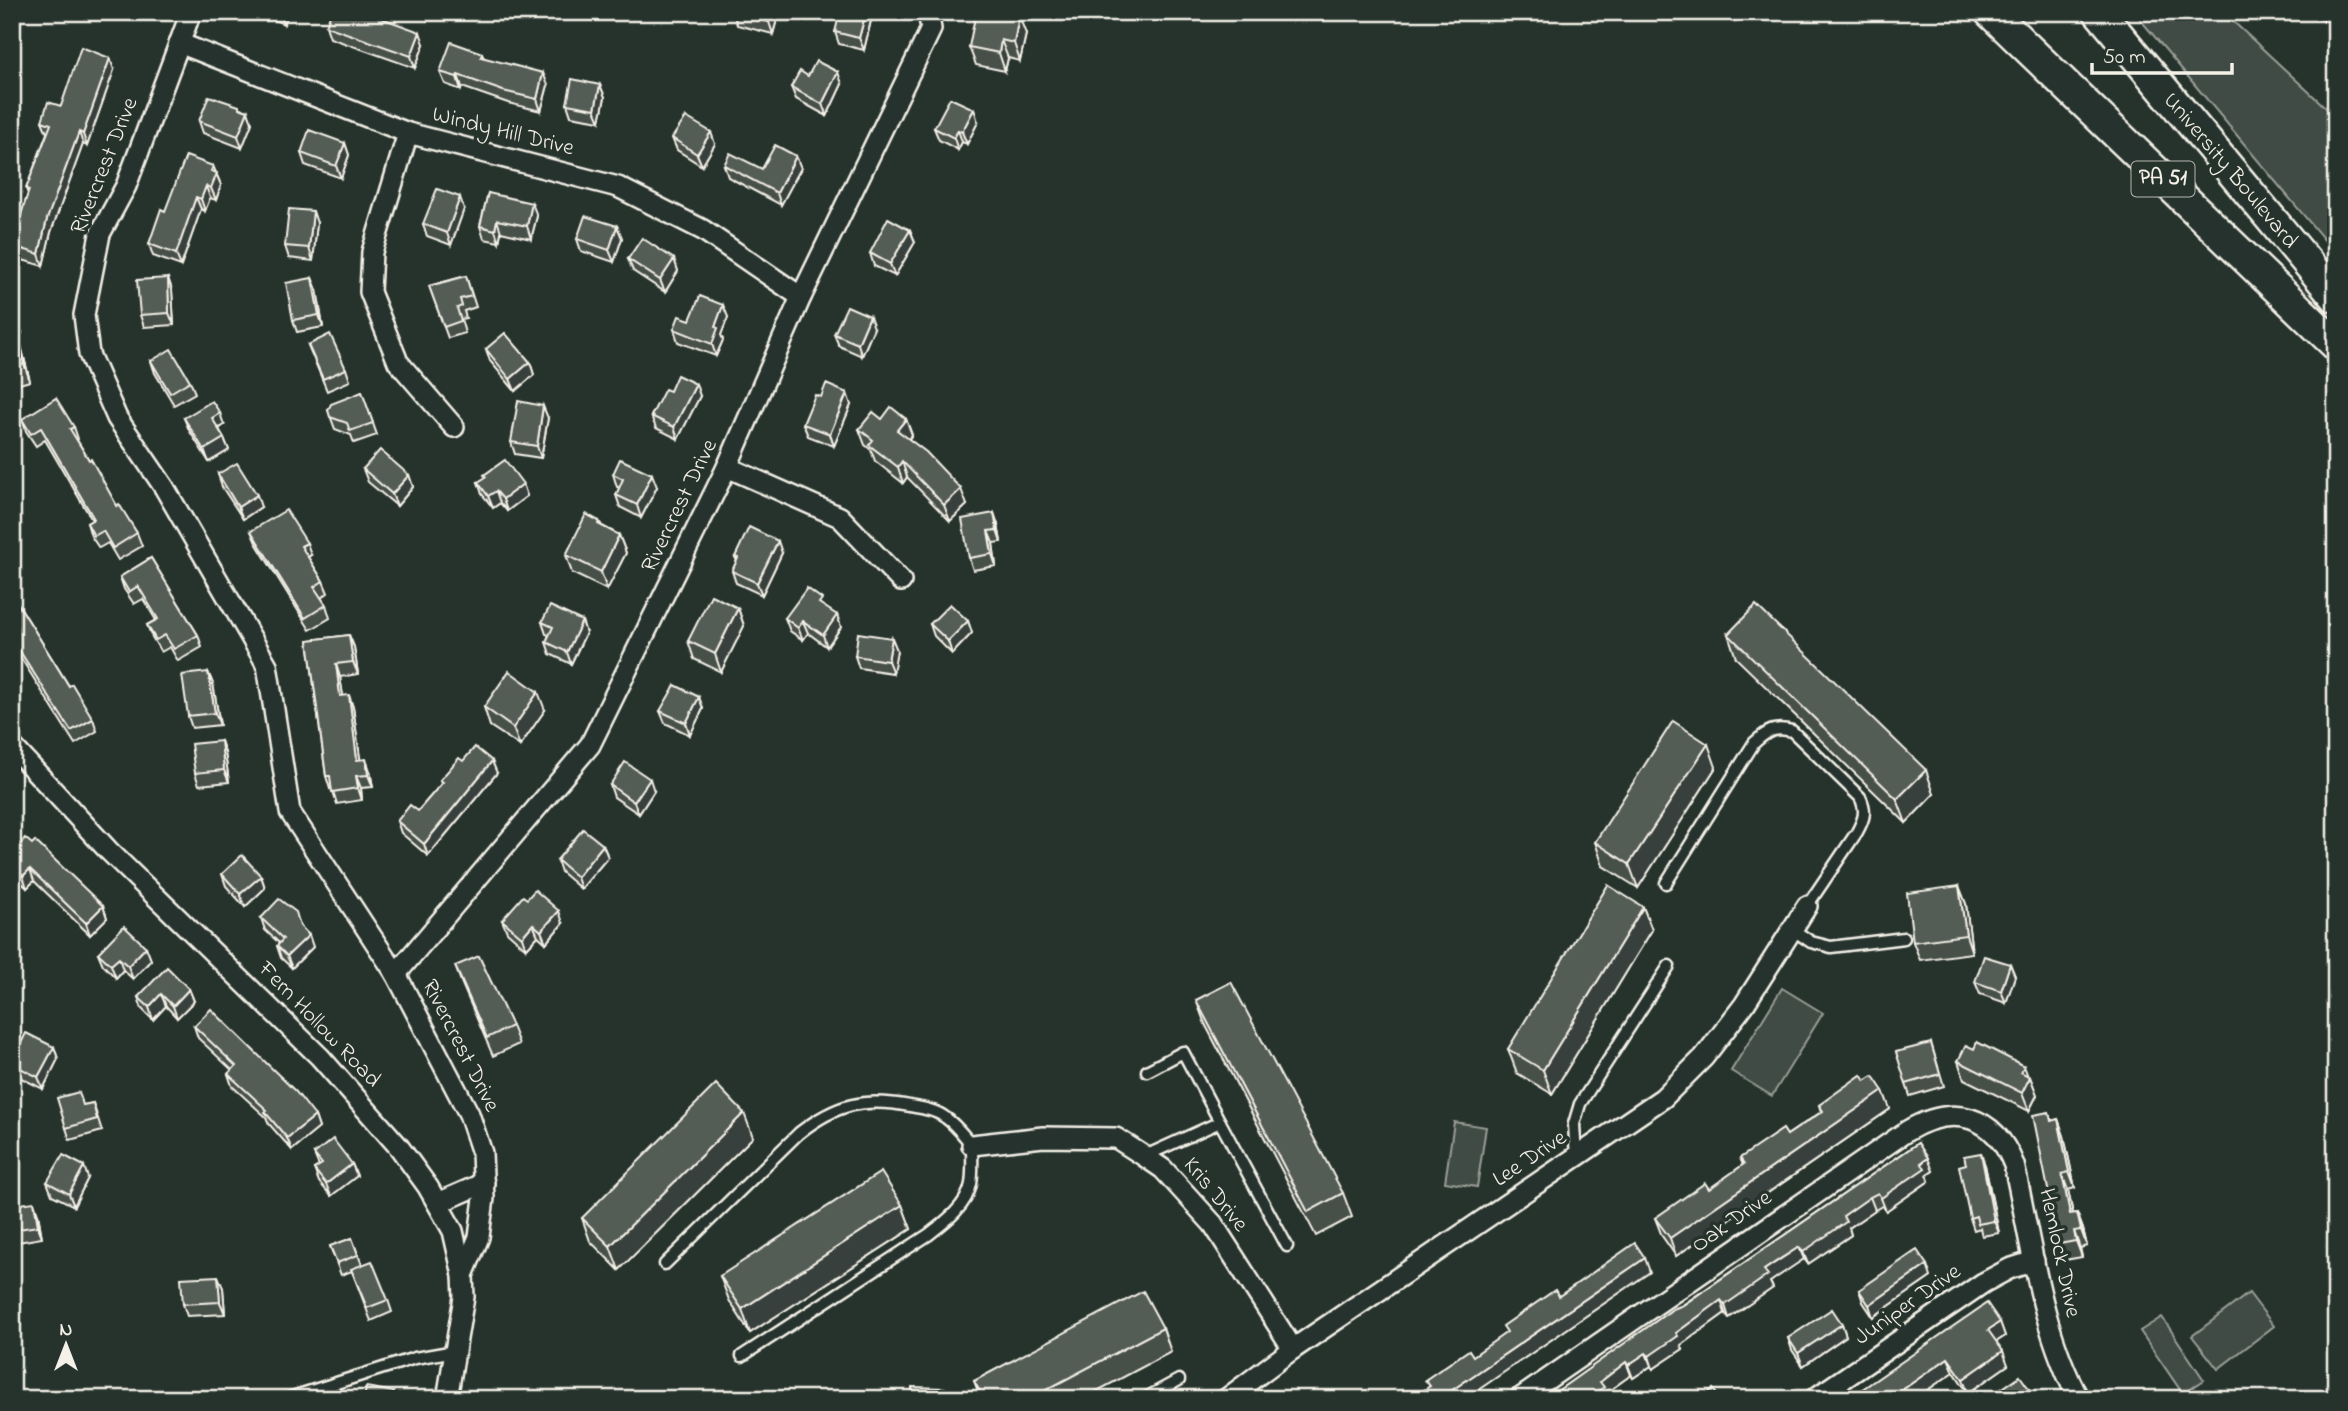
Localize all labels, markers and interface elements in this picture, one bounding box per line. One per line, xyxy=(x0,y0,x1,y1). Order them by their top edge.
scale bar xyxy=(2092,32,2232,76)
text: 50 m xyxy=(2103,43,2146,73)
street label: University Boulevard xyxy=(2153,86,2305,258)
street label: Rivercrest Drive xyxy=(63,92,148,239)
street label: Windy Hill Drive xyxy=(428,98,578,168)
road number: PA 51 xyxy=(2132,162,2194,196)
street label: Rivercrest Drive xyxy=(633,433,727,578)
street label: Fern Hollow Road xyxy=(249,954,388,1096)
street label: Rivercrest Drive xyxy=(412,974,508,1119)
street label: Lee Drive xyxy=(1486,1122,1574,1196)
street label: Kris Drive xyxy=(1175,1150,1256,1240)
street label: Oak Drive xyxy=(1685,1182,1779,1262)
street label: Hemlock Drive xyxy=(2029,1185,2089,1321)
street label: Juniper Drive xyxy=(1848,1256,1969,1354)
north arrow xyxy=(32,1310,102,1380)
text: N xyxy=(60,1317,73,1344)

